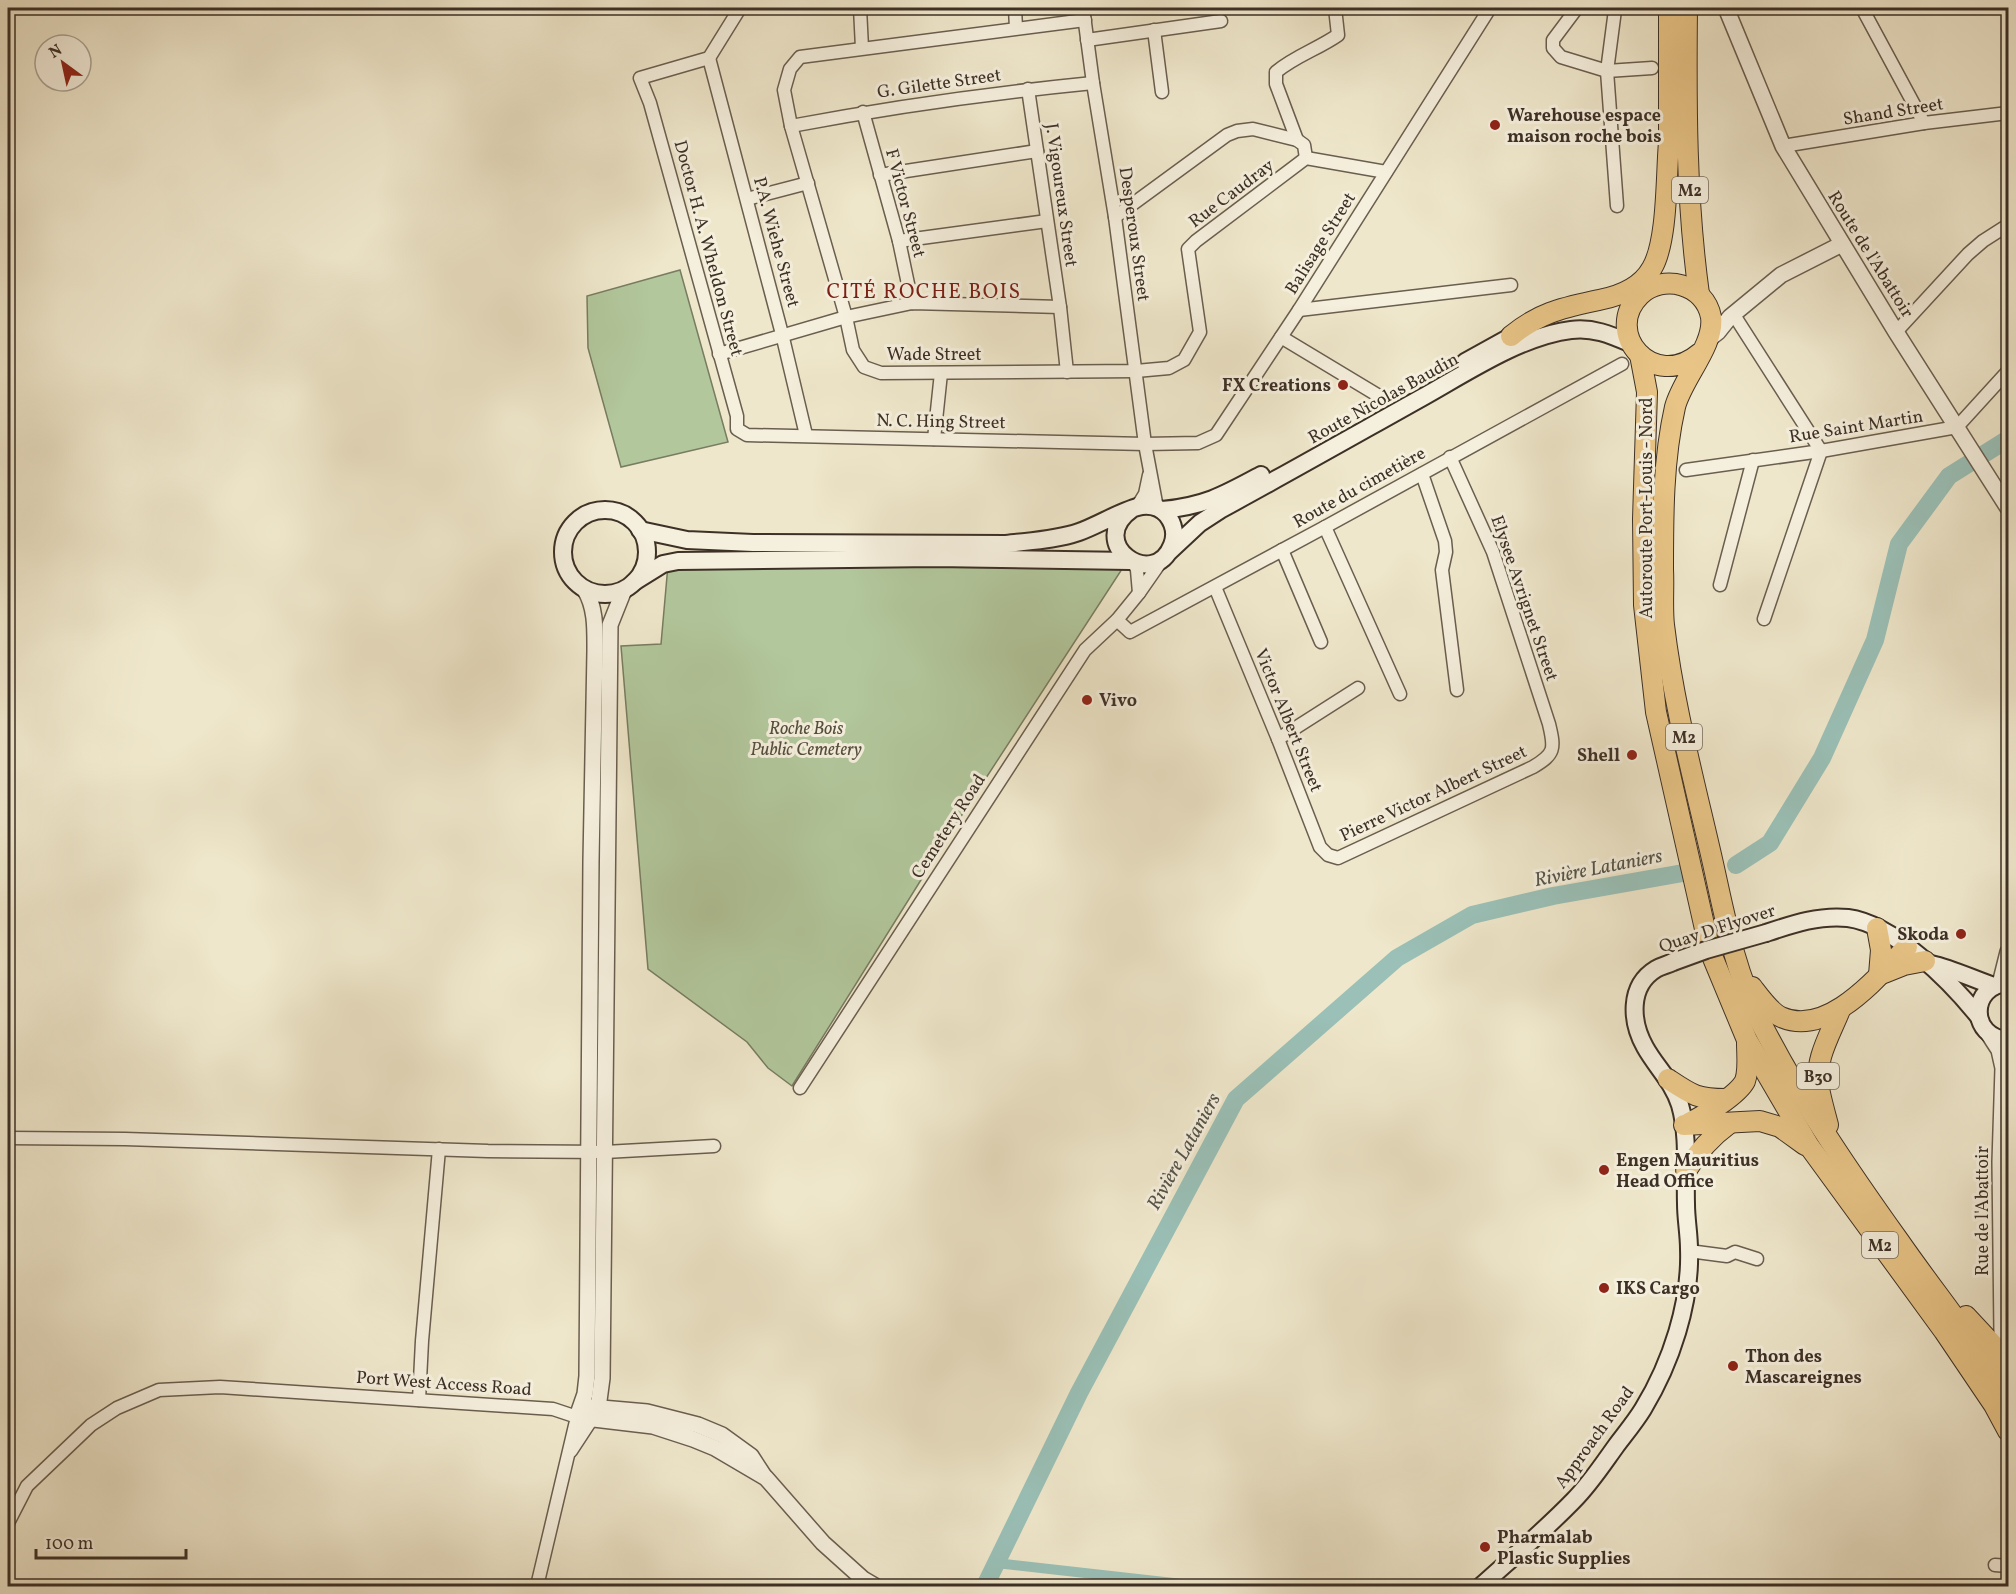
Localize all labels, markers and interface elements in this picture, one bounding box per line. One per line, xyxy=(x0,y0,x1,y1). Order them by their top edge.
north arrow xyxy=(33,33,93,93)
text: N xyxy=(45,40,67,64)
street label: G. Gilette Street xyxy=(876,63,1003,106)
street label: Shand Street xyxy=(1841,92,1945,133)
place label: Warehouse espace maison roche bois xyxy=(1507,104,1662,150)
marker: Warehouse espace maison roche bois xyxy=(1488,118,1502,132)
street label: J. Vigoureux Street xyxy=(1038,122,1083,269)
street label: Doctor H. A. Wheldon Street xyxy=(667,138,748,359)
street label: F Victor Street xyxy=(878,146,931,261)
street label: Rue Caudray xyxy=(1184,154,1280,235)
street label: Desperoux Street xyxy=(1112,165,1155,303)
street label: P.A. Wiehe Street xyxy=(746,174,805,311)
road number: M2 xyxy=(1672,177,1708,203)
street label: Route de l'Abattoir xyxy=(1821,187,1919,323)
street label: Balisage Street xyxy=(1280,188,1363,300)
district label: CITÉ ROCHE BOIS xyxy=(826,278,1022,307)
street label: Wade Street xyxy=(886,343,982,368)
street label: Route Nicolas Baudin xyxy=(1304,347,1464,451)
place label: FX Creations xyxy=(1222,374,1331,399)
marker: FX Creations xyxy=(1336,378,1350,392)
street label: Autoroute Port-Louis - Nord xyxy=(1635,397,1660,619)
street label: Rue Saint Martin xyxy=(1787,405,1925,450)
street label: N. C. Hing Street xyxy=(876,409,1006,436)
street label: Route du cimetière xyxy=(1289,441,1431,535)
street label: Elysee Avrignet Street xyxy=(1483,512,1564,685)
street label: Victor Albert Street xyxy=(1247,645,1328,796)
place label: Vivo xyxy=(1099,689,1137,714)
marker: Vivo xyxy=(1080,693,1094,707)
park label: Roche Bois Public Cemetery xyxy=(750,717,862,763)
road number: M2 xyxy=(1666,724,1702,750)
street label: Pierre Victor Albert Street xyxy=(1336,740,1531,849)
place label: Shell xyxy=(1577,744,1620,769)
marker: Shell xyxy=(1625,748,1639,762)
street label: Cemetery Road xyxy=(906,770,993,884)
water label: Rivière Lataniers xyxy=(1532,843,1666,895)
street label: Quay D Flyover xyxy=(1656,899,1779,960)
place label: Skoda xyxy=(1897,923,1949,948)
marker: Skoda xyxy=(1954,927,1968,941)
road number: B30 xyxy=(1797,1063,1839,1089)
water label: Rivière Lataniers xyxy=(1141,1088,1229,1216)
street label: Rue de l'Abattoir xyxy=(1971,1146,1996,1276)
place label: Engen Mauritius Head Office xyxy=(1616,1149,1759,1195)
marker: Engen Mauritius Head Office xyxy=(1597,1163,1611,1177)
road number: M2 xyxy=(1862,1232,1898,1258)
place label: IKS Cargo xyxy=(1616,1277,1700,1302)
marker: IKS Cargo xyxy=(1597,1281,1611,1295)
place label: Thon des Mascareignes xyxy=(1745,1345,1862,1391)
marker: Thon des Mascareignes xyxy=(1726,1359,1740,1373)
street label: Port West Access Road xyxy=(355,1366,533,1403)
street label: Approach Road xyxy=(1549,1381,1641,1494)
scale bar xyxy=(36,1522,186,1560)
place label: Pharmalab Plastic Supplies xyxy=(1497,1526,1631,1572)
text: 100 m xyxy=(45,1532,94,1557)
marker: Pharmalab Plastic Supplies xyxy=(1478,1540,1492,1554)

